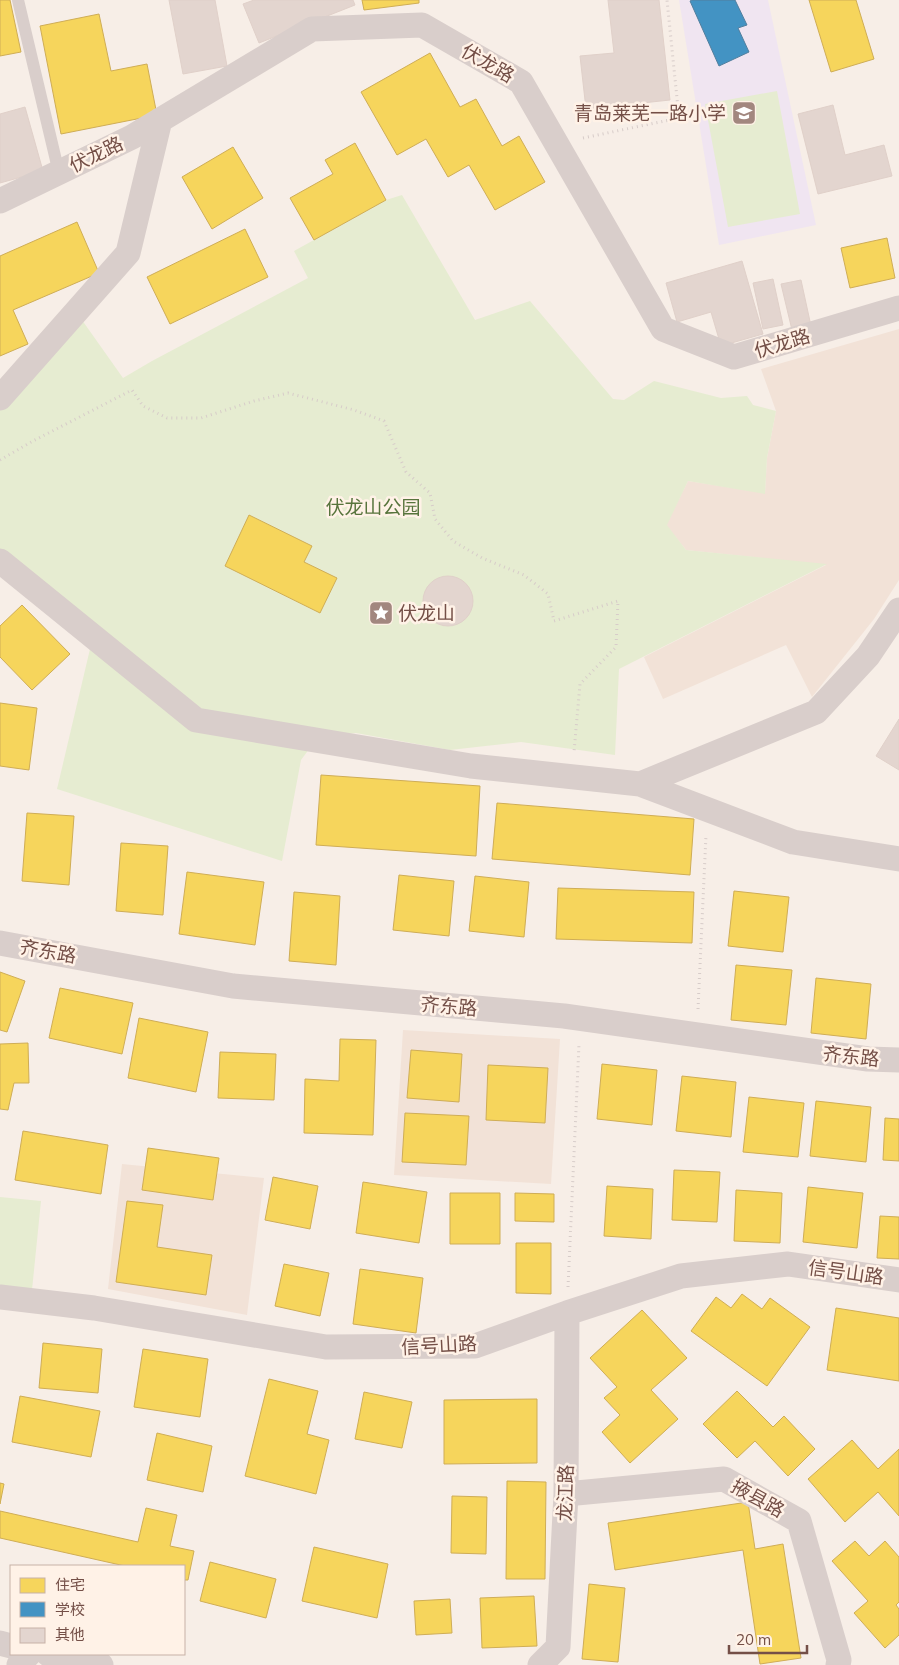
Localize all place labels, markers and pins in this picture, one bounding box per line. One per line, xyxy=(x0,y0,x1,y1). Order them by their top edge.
school or university icon: 青岛莱芜一路小学 xyxy=(731,100,757,126)
place label: 青岛莱芜一路小学 xyxy=(574,101,726,125)
place icon: 伏龙山 xyxy=(368,600,394,626)
place label: 伏龙山 xyxy=(398,601,455,625)

